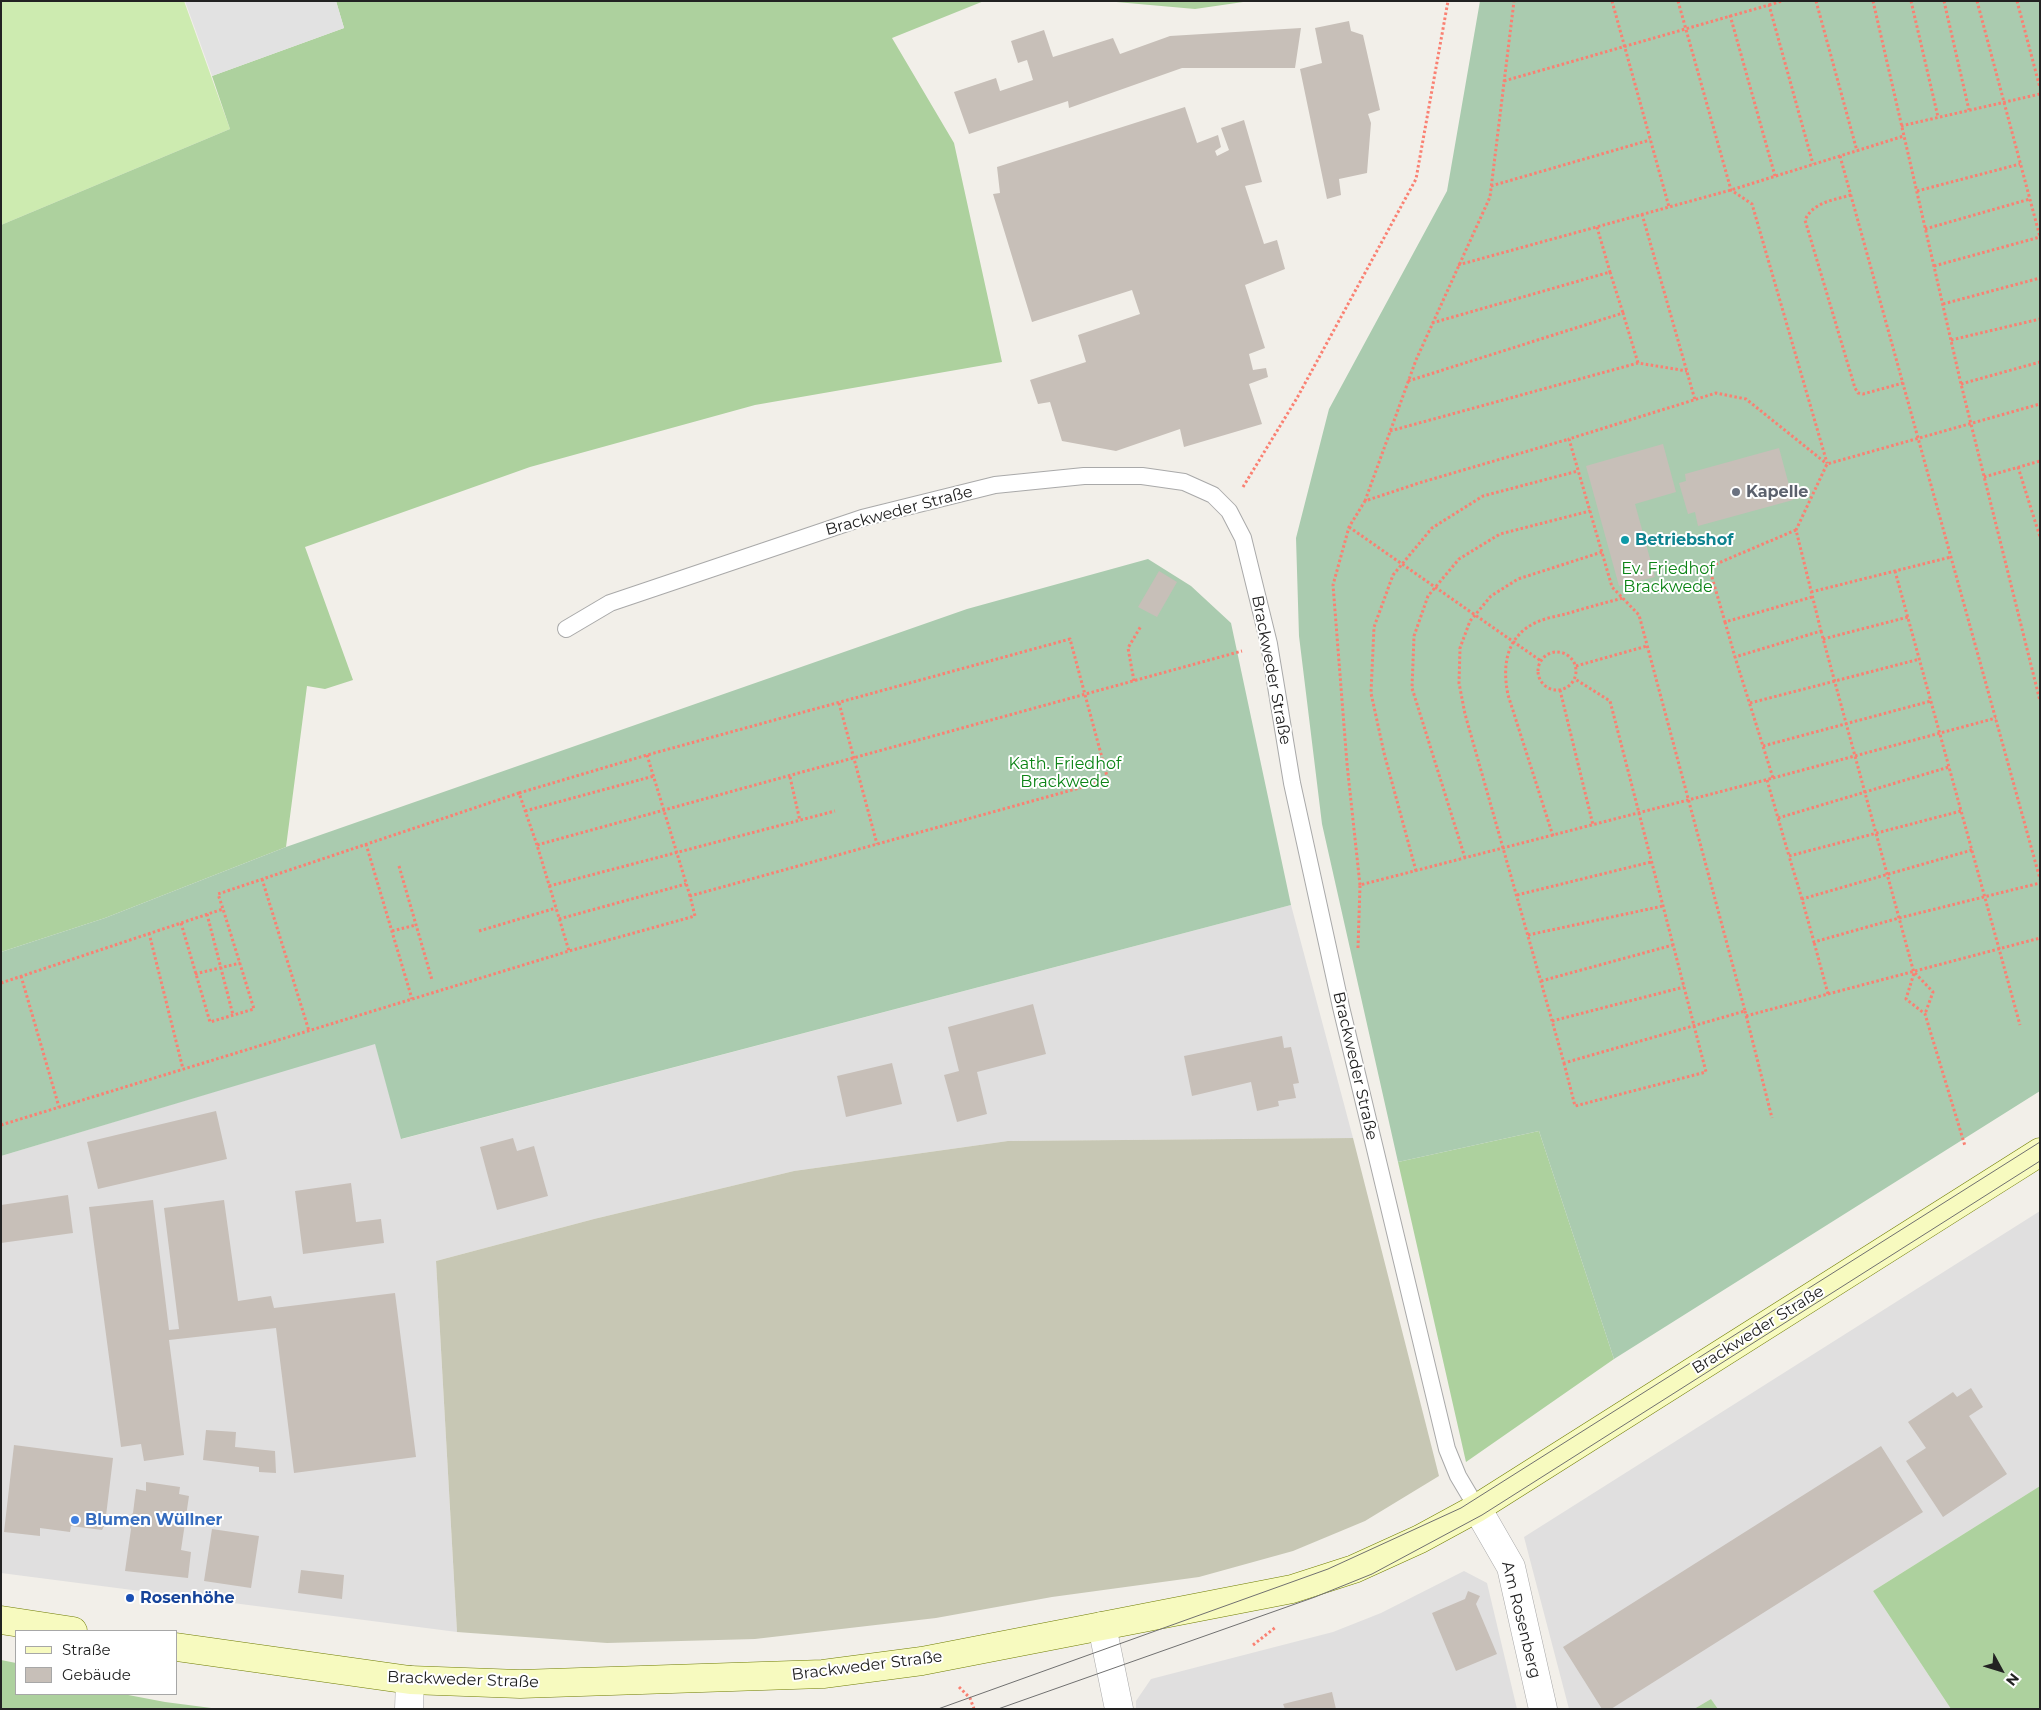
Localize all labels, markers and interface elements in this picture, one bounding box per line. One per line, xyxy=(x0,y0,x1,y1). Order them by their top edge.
street label: Brackweder Straße xyxy=(823,482,975,540)
place label: Kapelle xyxy=(1746,482,1808,502)
marker: Kapelle xyxy=(1730,486,1742,498)
place label: Betriebshof xyxy=(1635,530,1733,550)
marker: Betriebshof xyxy=(1619,534,1631,546)
park label: Ev. Friedhof Brackwede xyxy=(1621,559,1715,597)
street label: Brackweder Straße xyxy=(1247,594,1295,746)
park label: Kath. Friedhof Brackwede xyxy=(1009,754,1121,792)
street label: Brackweder Straße xyxy=(1329,990,1381,1142)
street label: Brackweder Straße xyxy=(1689,1282,1827,1378)
place label: Blumen Wüllner xyxy=(85,1510,222,1530)
marker: Blumen Wüllner xyxy=(69,1514,81,1526)
street label: Am Rosenberg xyxy=(1497,1559,1545,1681)
place label: Rosenhöhe xyxy=(140,1588,235,1608)
marker: Rosenhöhe xyxy=(124,1592,136,1604)
legend xyxy=(15,1630,178,1695)
text: Straße xyxy=(62,1640,111,1659)
north arrow xyxy=(1976,1645,2026,1695)
street label: Brackweder Straße xyxy=(791,1647,943,1685)
text: Gebäude xyxy=(62,1665,131,1684)
street label: Brackweder Straße xyxy=(387,1668,539,1692)
text: N xyxy=(2002,1669,2023,1689)

